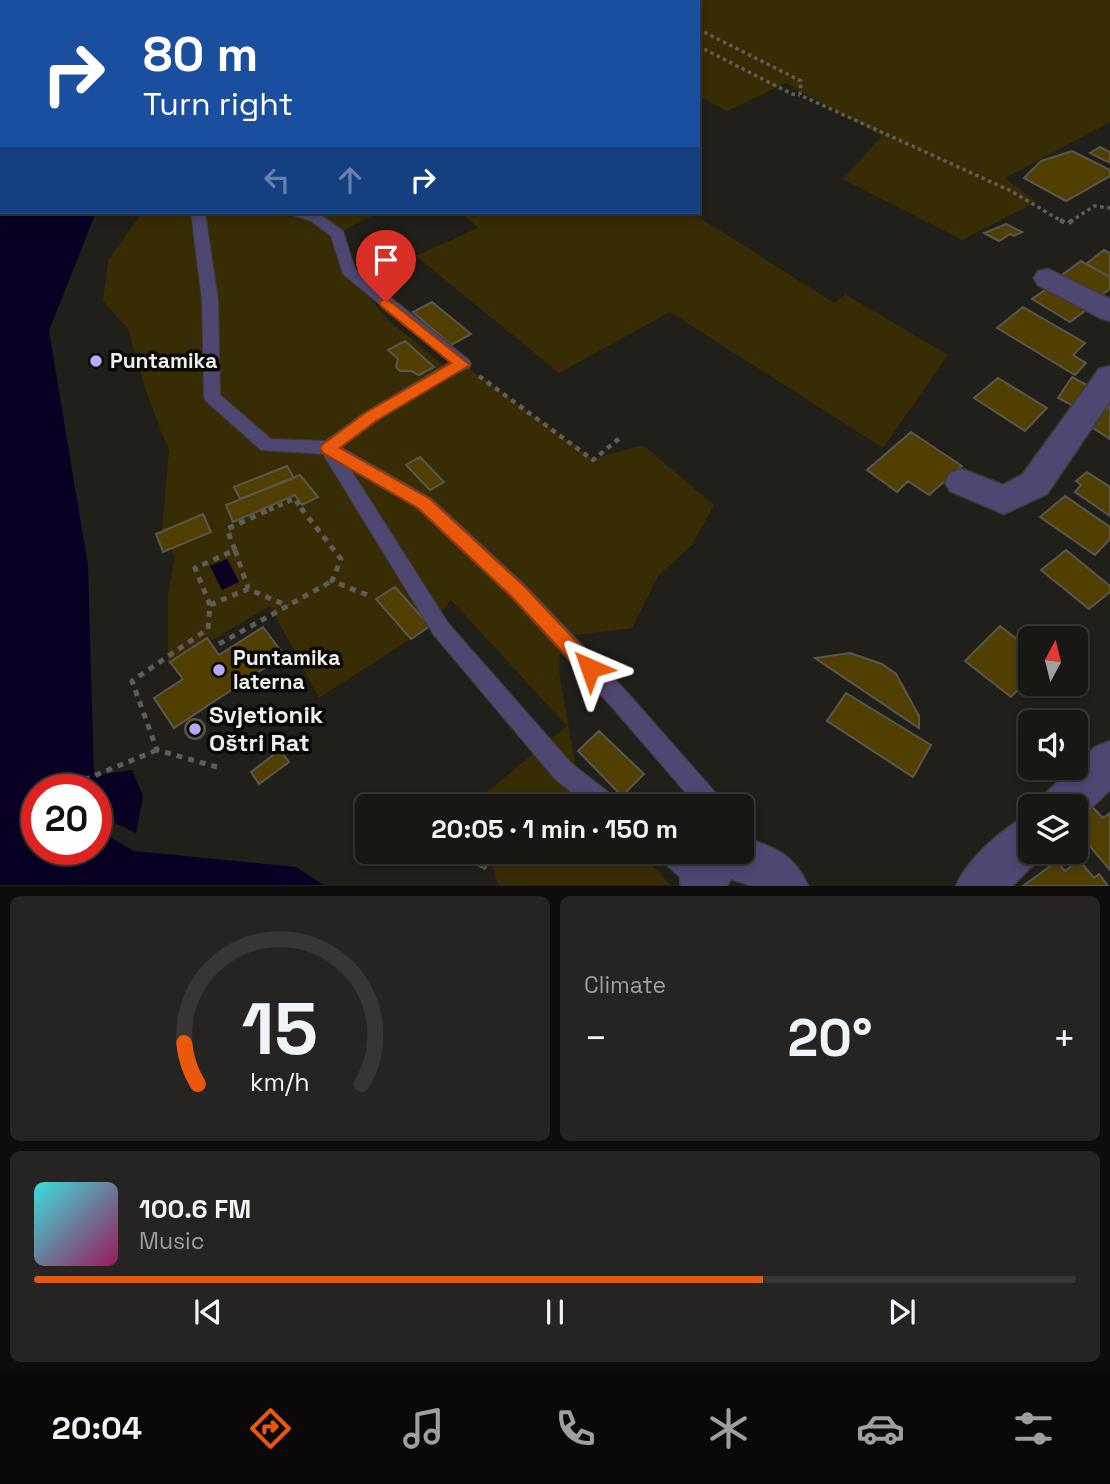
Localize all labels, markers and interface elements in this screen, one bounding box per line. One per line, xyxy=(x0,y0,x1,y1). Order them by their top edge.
text: 80 m xyxy=(143,23,258,85)
icon: right xyxy=(28,28,119,119)
text: Turn right xyxy=(143,84,293,124)
icon: left xyxy=(258,161,296,199)
icon: ahead xyxy=(331,161,369,199)
icon: right xyxy=(404,161,442,199)
pin xyxy=(356,230,416,302)
icon: arrive xyxy=(367,241,405,279)
place label: Puntamika xyxy=(110,347,217,374)
marker: Puntamika xyxy=(88,353,104,369)
north arrow xyxy=(1018,626,1088,696)
map controls xyxy=(1018,626,1088,864)
position arrow xyxy=(553,631,627,705)
place label: Puntamika laterna xyxy=(233,644,340,695)
marker: Puntamika laterna xyxy=(211,662,227,678)
place label: Svjetionik Oštri Rat xyxy=(209,699,324,758)
button: sound xyxy=(1018,710,1088,780)
marker: Svjetionik Oštri Rat xyxy=(187,721,203,737)
speed limit sign: 20 xyxy=(21,774,112,865)
button: layers xyxy=(1018,794,1088,864)
text: 20:05 · 1 min · 150 m xyxy=(431,812,678,846)
text: Climate xyxy=(584,970,666,1000)
text: 15 xyxy=(242,983,318,1076)
text: 20° xyxy=(787,1005,873,1071)
text: − xyxy=(584,1014,608,1062)
text: + xyxy=(1052,1014,1076,1062)
text: km/h xyxy=(250,1066,310,1098)
text: 100.6 FM xyxy=(139,1192,251,1226)
text: Music xyxy=(139,1226,204,1256)
icon: previous xyxy=(189,1293,227,1331)
icon: pause xyxy=(536,1293,574,1331)
icon: next xyxy=(883,1293,921,1331)
icon: directions xyxy=(246,1404,295,1453)
icon: music xyxy=(399,1404,448,1453)
icon: phone xyxy=(551,1404,600,1453)
icon: climate xyxy=(704,1404,753,1453)
icon: car xyxy=(856,1404,905,1453)
icon: filters xyxy=(1009,1404,1058,1453)
text: 20:04 xyxy=(52,1408,142,1448)

